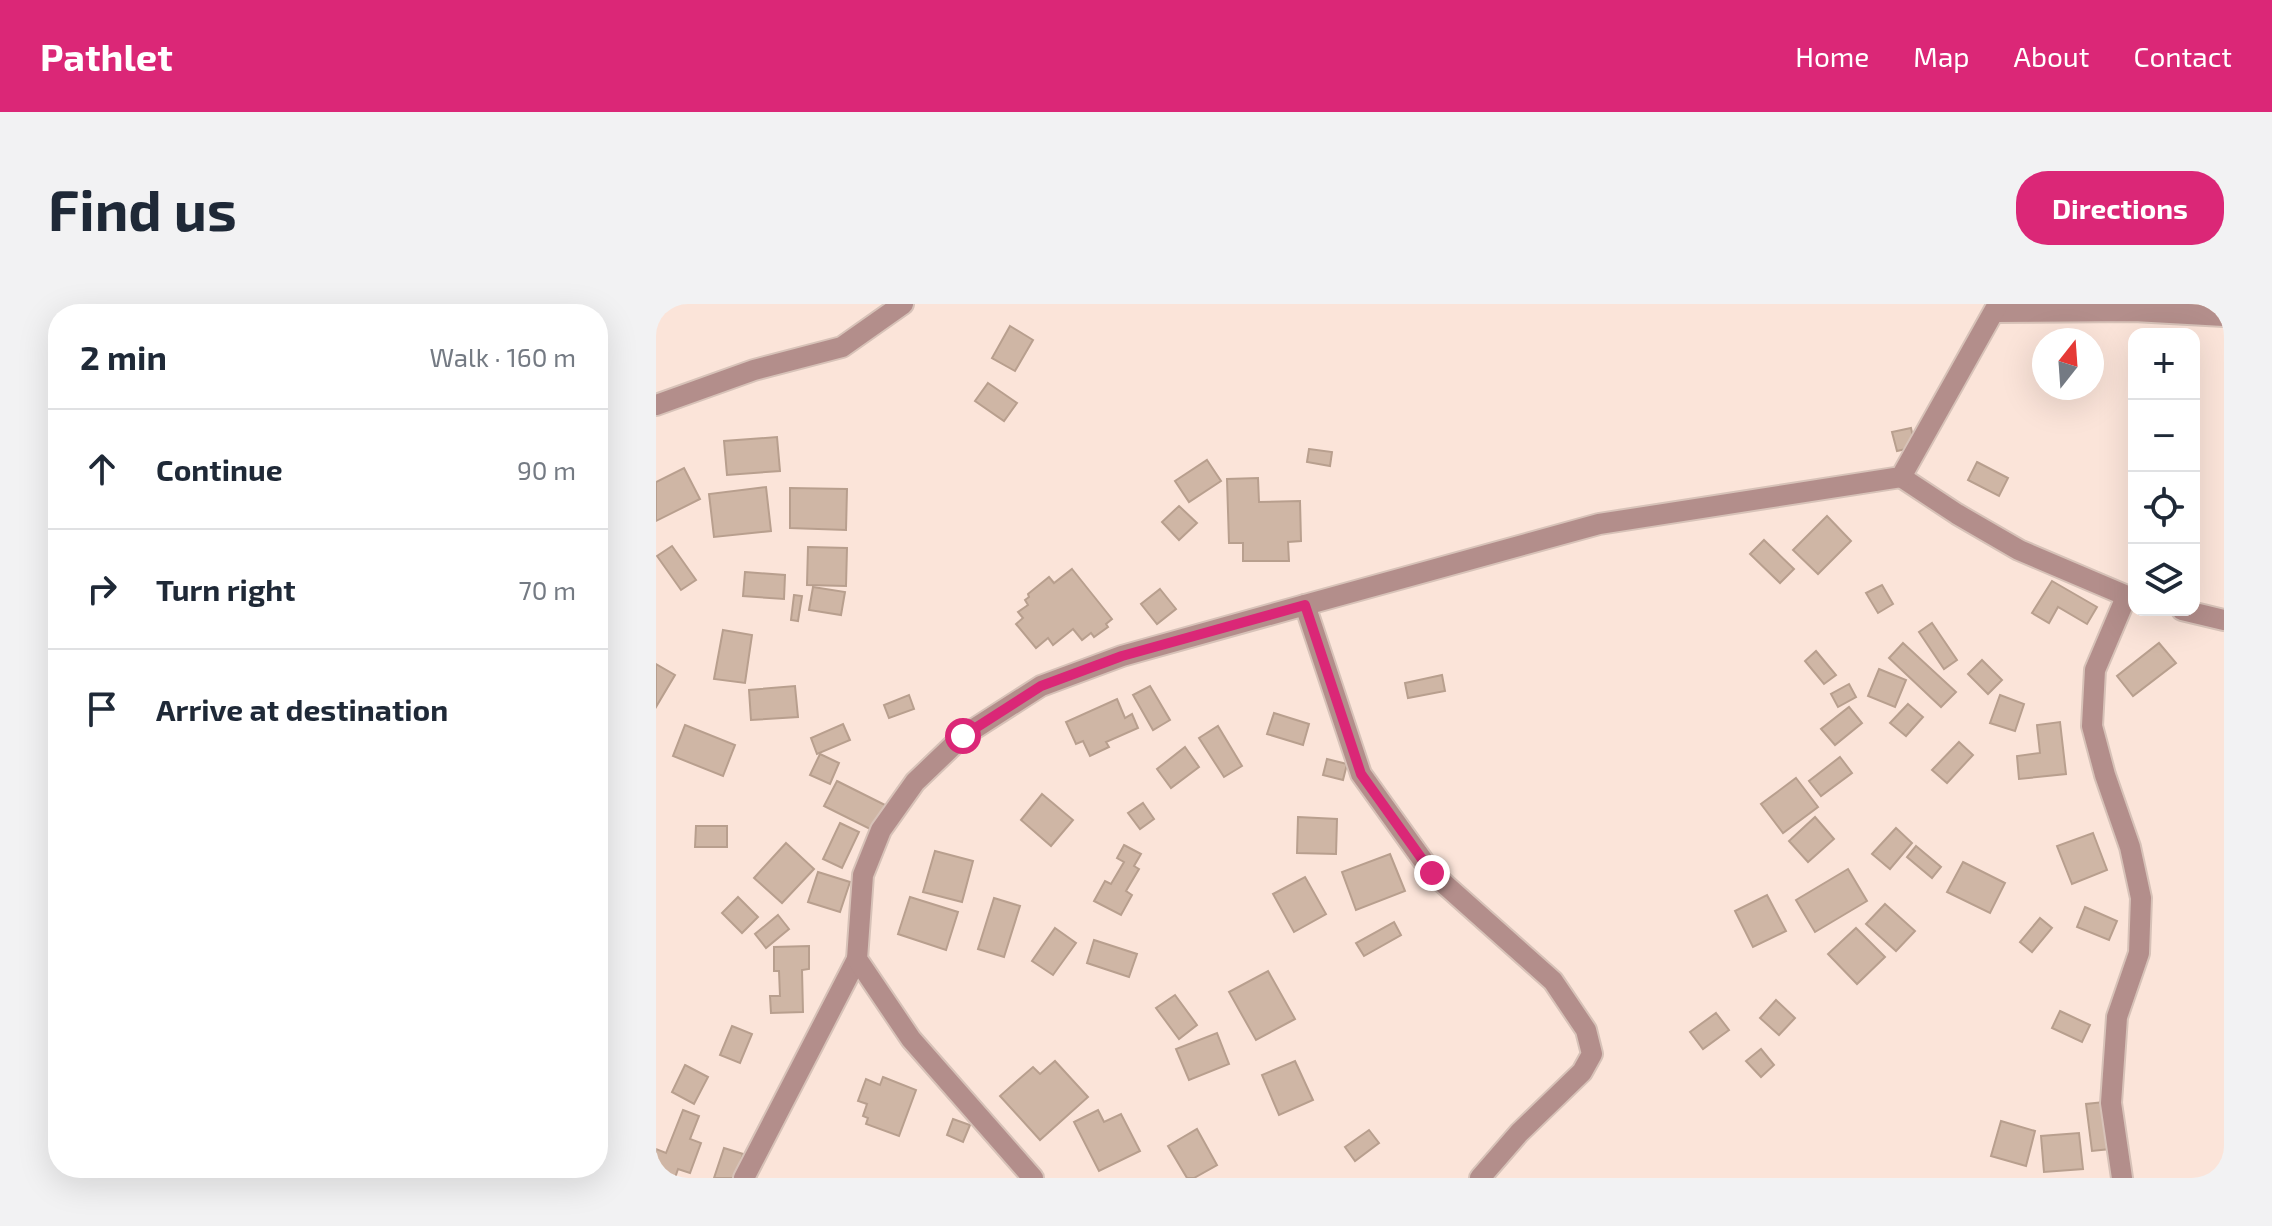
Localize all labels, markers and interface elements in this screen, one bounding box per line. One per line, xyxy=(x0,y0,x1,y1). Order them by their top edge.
text: Pathlet xyxy=(40,33,173,79)
text: Home xyxy=(1795,39,1869,73)
text: Map xyxy=(1913,39,1970,73)
text: About xyxy=(2014,39,2089,73)
text: Contact xyxy=(2133,39,2232,73)
button: Directions xyxy=(2016,171,2224,245)
text: Find us xyxy=(48,175,237,242)
north arrow xyxy=(2032,328,2104,400)
map controls xyxy=(2128,328,2200,616)
button: + xyxy=(2128,328,2200,400)
text: 2 min xyxy=(80,336,167,377)
text: Walk · 160 m xyxy=(429,341,576,372)
button: − xyxy=(2128,400,2200,472)
icon: ahead xyxy=(80,447,124,491)
text: Continue xyxy=(156,451,283,487)
text: 90 m xyxy=(517,454,576,485)
button: locate xyxy=(2128,472,2200,544)
button: layers xyxy=(2128,544,2200,616)
icon: right xyxy=(80,567,124,611)
text: Turn right xyxy=(156,571,296,607)
text: 70 m xyxy=(518,574,576,605)
icon: arrive xyxy=(80,687,124,731)
text: Arrive at destination xyxy=(156,691,448,727)
route start xyxy=(945,718,981,754)
route end xyxy=(1414,855,1450,891)

